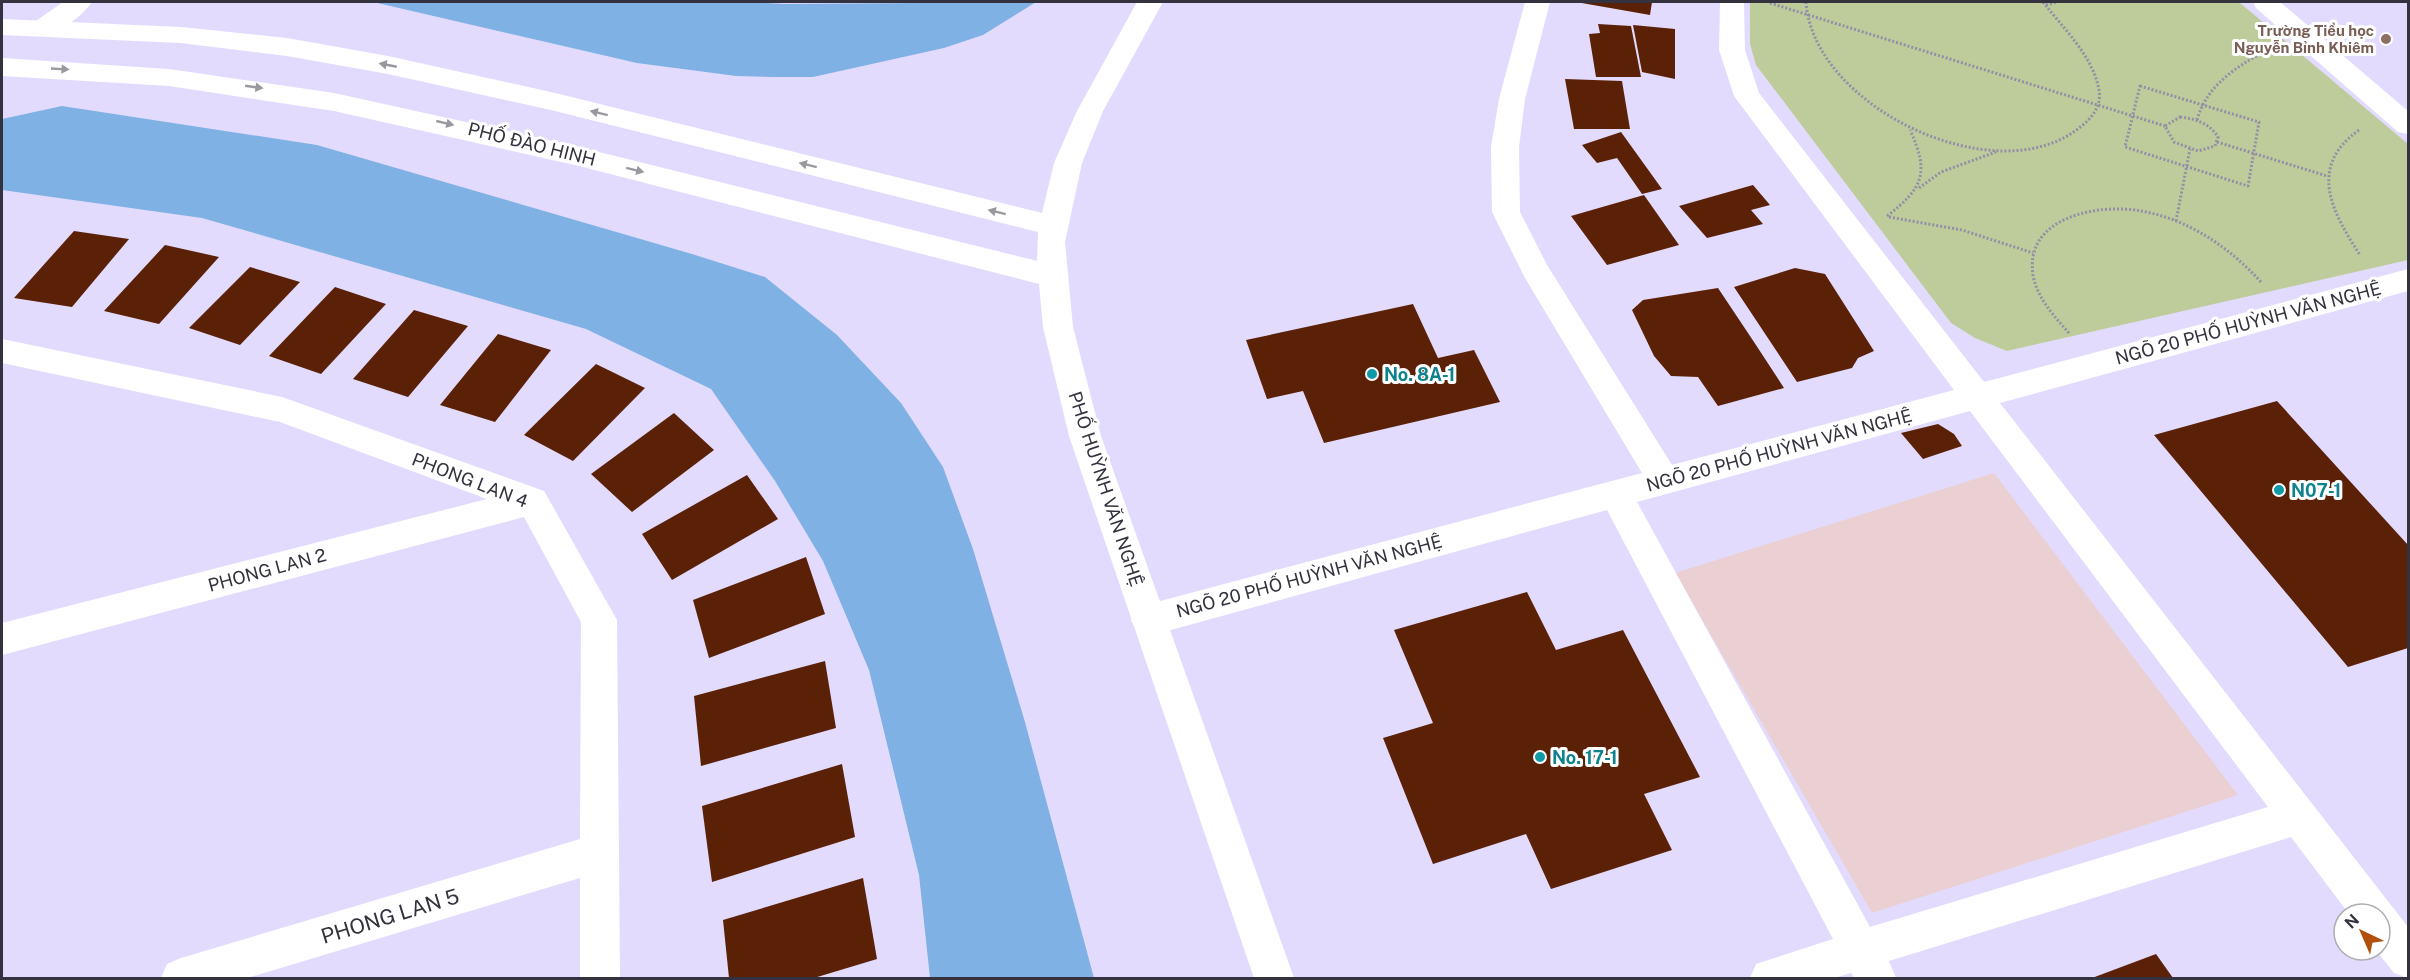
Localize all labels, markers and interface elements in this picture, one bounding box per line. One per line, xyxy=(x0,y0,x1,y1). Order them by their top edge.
place label: Trường Tiểu học Nguyễn Bỉnh Khiêm xyxy=(2234,22,2374,56)
marker: Trường Tiểu học Nguyễn Bỉnh Khiêm xyxy=(2379,32,2393,46)
one-way arrow xyxy=(378,60,397,69)
one-way arrow xyxy=(50,64,69,73)
one-way arrow xyxy=(245,82,264,91)
one-way arrow xyxy=(589,107,608,117)
street label: PHỐ ĐÀO HINH xyxy=(466,115,599,170)
one-way arrow xyxy=(436,119,455,129)
one-way arrow xyxy=(799,159,817,169)
one-way arrow xyxy=(626,166,644,175)
one-way arrow xyxy=(988,206,1007,216)
street label: NGÕ 20 PHỐ HUỲNH VĂN NGHỆ xyxy=(2112,274,2383,369)
place label: No. 8A-1 xyxy=(1384,364,1455,385)
marker: No. 8A-1 xyxy=(1365,367,1379,381)
street label: PHỐ HUỲNH VĂN NGHỆ xyxy=(1065,388,1150,589)
street label: NGÕ 20 PHỐ HUỲNH VĂN NGHỆ xyxy=(1643,401,1914,496)
street label: PHONG LAN 4 xyxy=(409,448,531,512)
place label: N07-1 xyxy=(2291,480,2341,501)
marker: N07-1 xyxy=(2272,483,2286,497)
street label: NGÕ 20 PHỐ HUỲNH VĂN NGHỆ xyxy=(1173,527,1444,622)
street label: PHONG LAN 2 xyxy=(205,544,329,596)
place label: No. 17-1 xyxy=(1552,747,1618,768)
marker: No. 17-1 xyxy=(1533,750,1547,764)
street label: PHONG LAN 5 xyxy=(318,883,462,949)
north arrow xyxy=(2332,902,2392,962)
text: N xyxy=(2341,910,2363,933)

